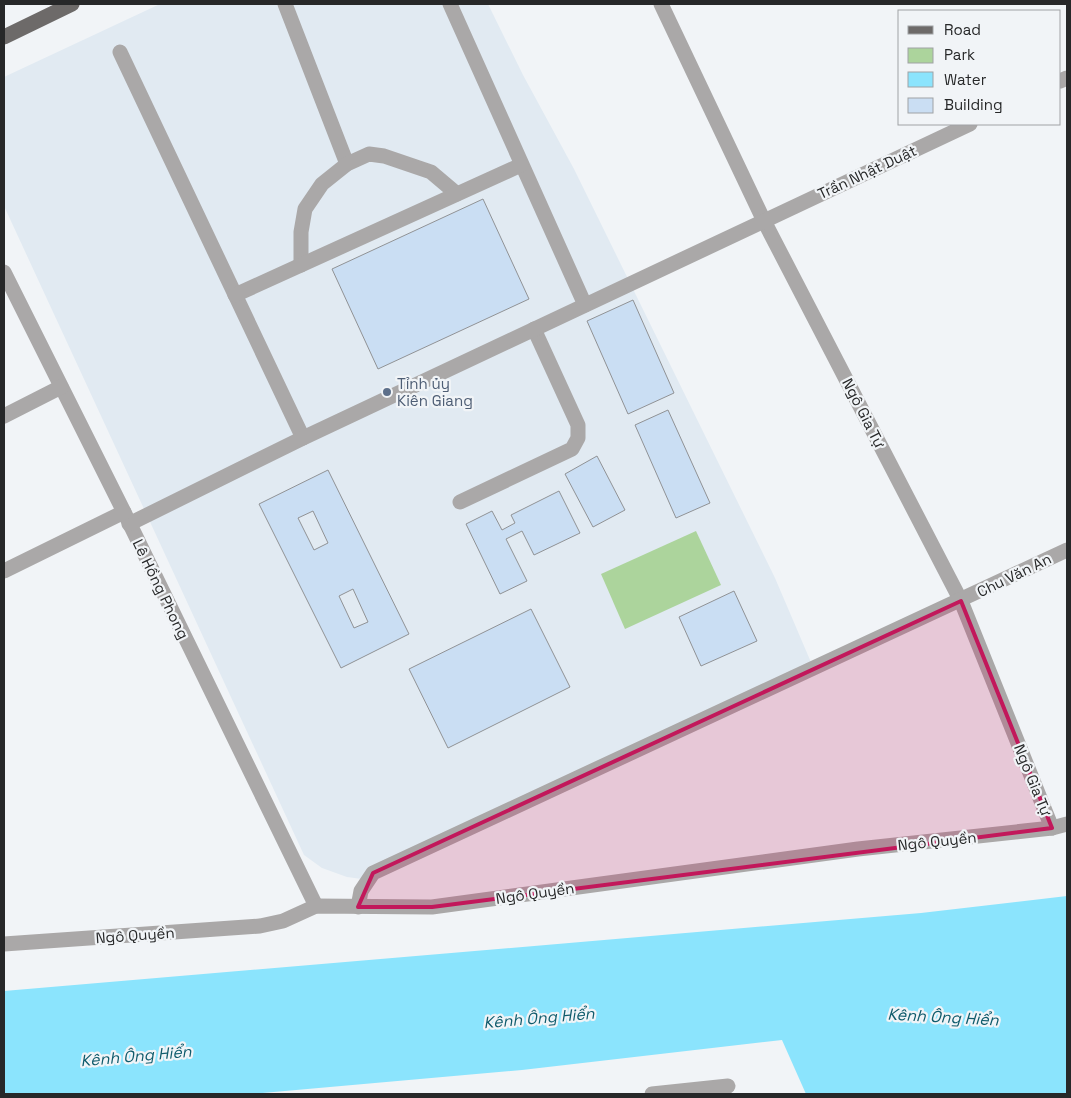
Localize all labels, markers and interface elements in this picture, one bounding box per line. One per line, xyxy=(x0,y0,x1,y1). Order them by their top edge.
legend xyxy=(898,10,1061,125)
text: Road xyxy=(944,20,981,39)
text: Park xyxy=(944,45,975,64)
text: Water xyxy=(944,70,987,89)
text: Building xyxy=(944,95,1003,114)
street label: Trần Nhật Duật xyxy=(814,141,920,203)
place label: Tỉnh ủy Kiên Giang xyxy=(397,374,473,410)
street label: Ngô Gia Tự xyxy=(838,375,890,451)
marker: Tỉnh ủy Kiên Giang xyxy=(381,386,393,398)
street label: Lê Hồng Phong xyxy=(129,536,193,642)
street label: Chu Văn An xyxy=(974,549,1054,601)
street label: Ngô Gia Tự xyxy=(1010,741,1056,819)
street label: Ngô Quyền xyxy=(897,827,977,855)
street label: Ngô Quyền xyxy=(494,878,576,908)
street label: Ngô Quyền xyxy=(95,923,175,947)
water label: Kênh Ông Hiển xyxy=(483,1003,596,1033)
water label: Kênh Ông Hiển xyxy=(887,1004,1000,1030)
water label: Kênh Ông Hiển xyxy=(80,1041,193,1071)

